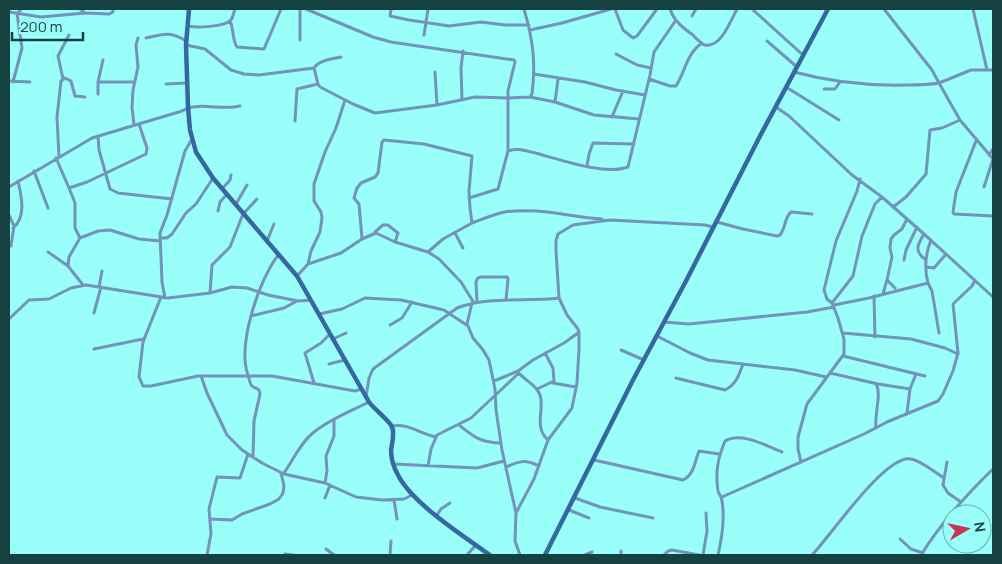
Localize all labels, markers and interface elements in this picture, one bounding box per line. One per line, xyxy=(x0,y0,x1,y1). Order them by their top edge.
scale bar xyxy=(12,10,84,42)
text: 200 m xyxy=(20,16,63,37)
north arrow xyxy=(942,504,992,554)
text: N xyxy=(970,520,991,533)

